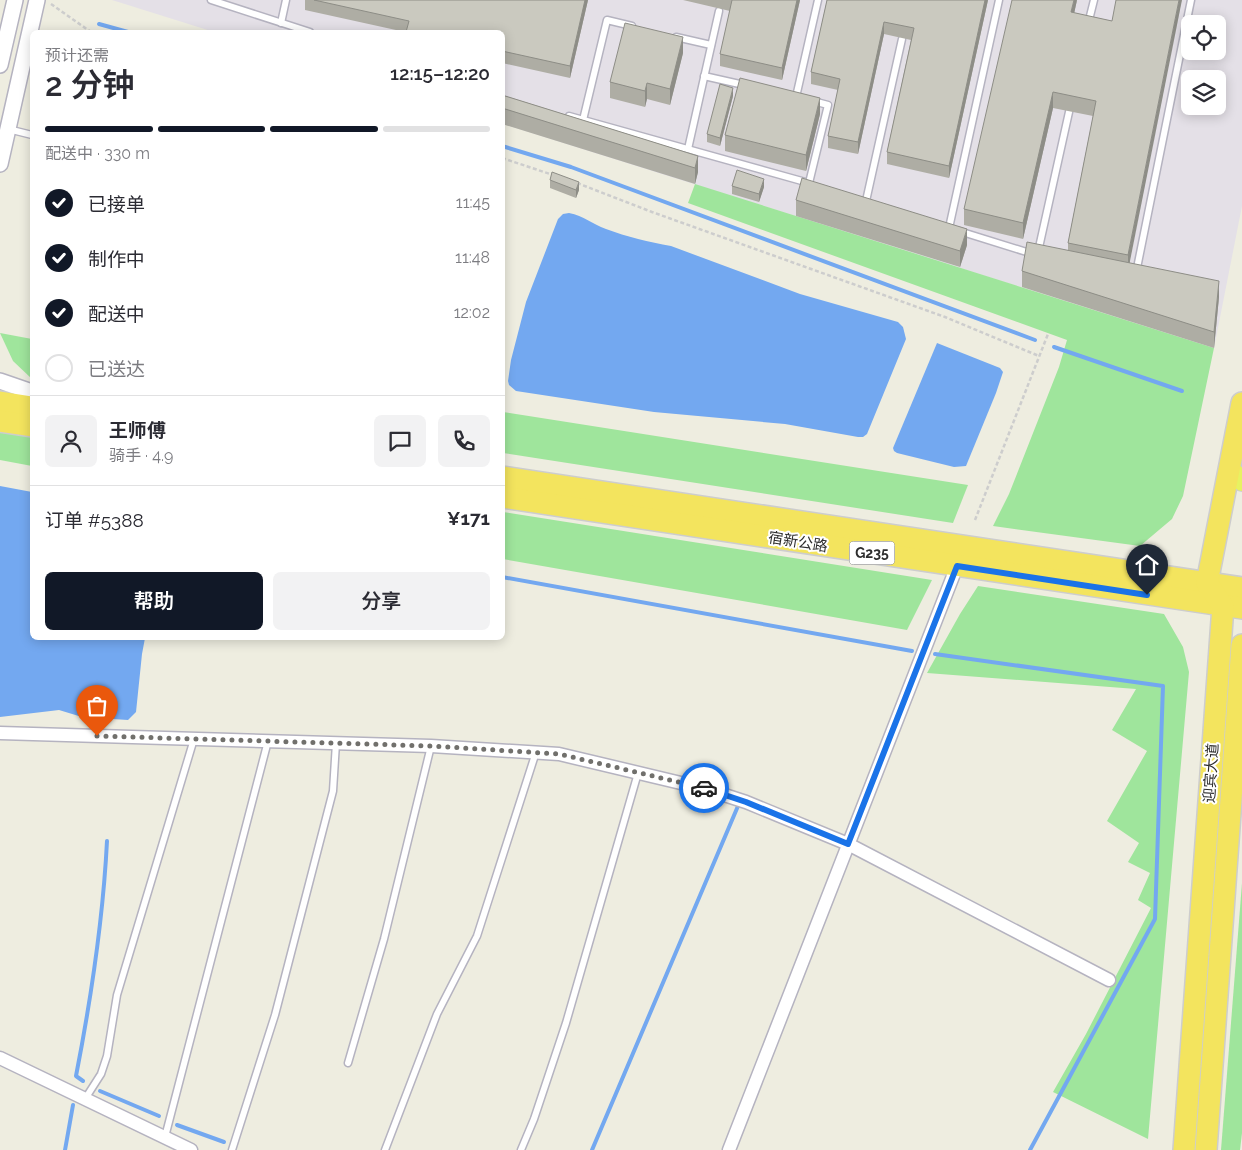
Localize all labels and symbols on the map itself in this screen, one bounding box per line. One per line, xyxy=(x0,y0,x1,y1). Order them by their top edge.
street label: 宿新公路 xyxy=(767,528,829,556)
road number: G235 xyxy=(850,542,894,564)
pin xyxy=(1126,544,1168,595)
pin xyxy=(76,685,118,736)
street label: 迎宾大道 xyxy=(1200,742,1222,804)
courier xyxy=(679,763,729,813)

